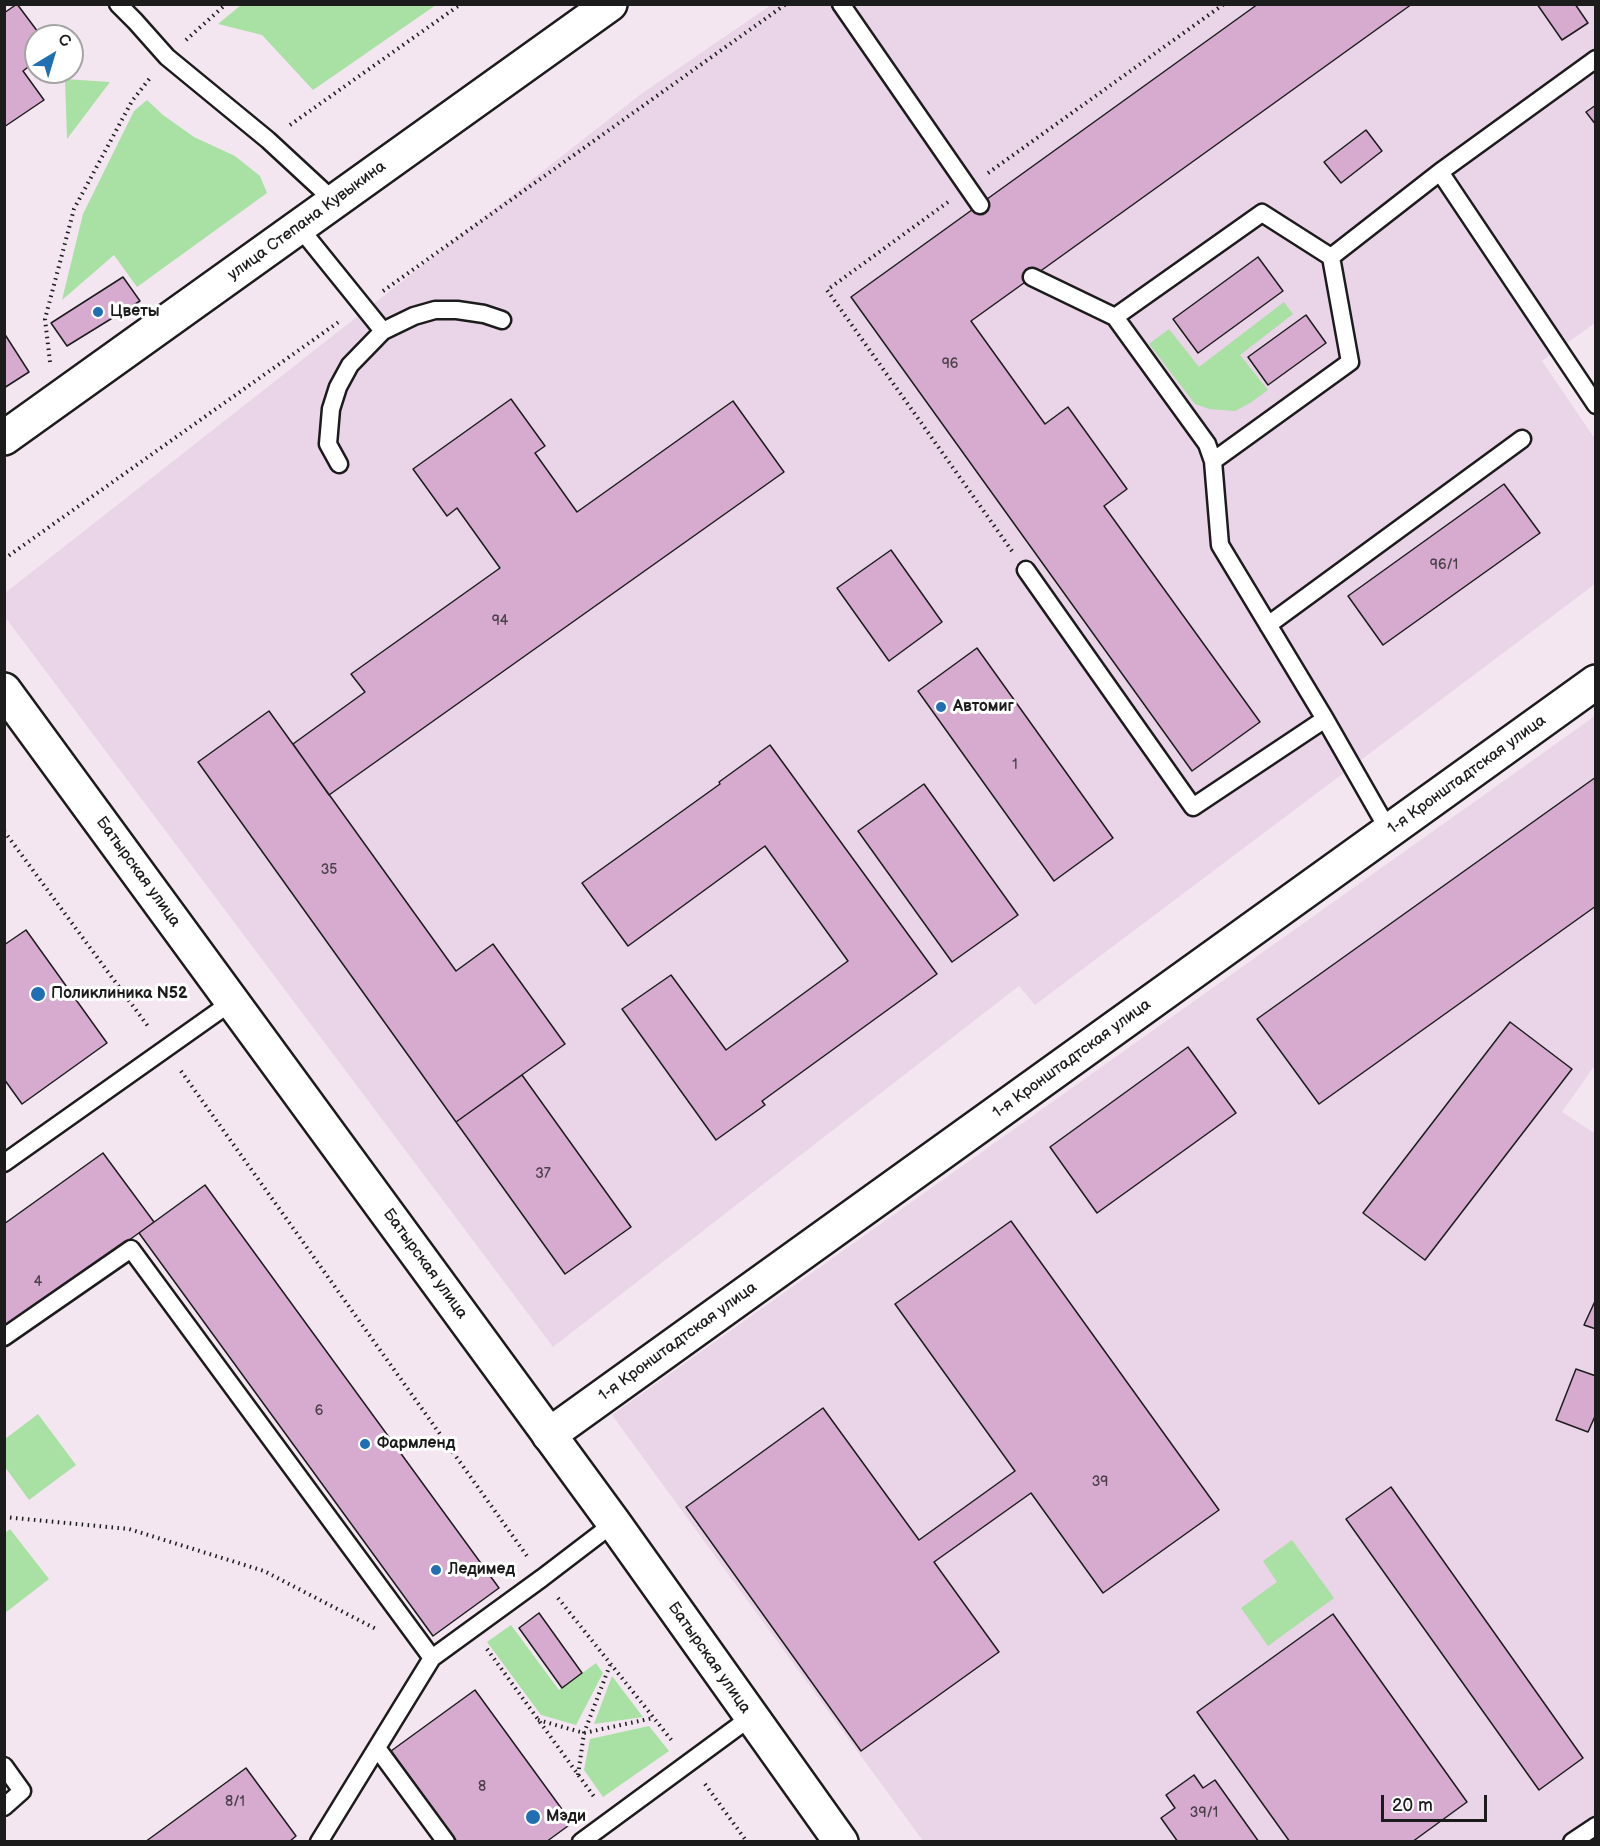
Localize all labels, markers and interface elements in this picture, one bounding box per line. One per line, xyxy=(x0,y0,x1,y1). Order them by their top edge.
north arrow xyxy=(24,24,84,84)
text: С xyxy=(54,30,74,52)
street label: улица Степана Кувыкина xyxy=(224,157,390,285)
place label: Цветы xyxy=(110,302,160,322)
marker: Цветы xyxy=(91,305,105,319)
house number: 96 xyxy=(942,356,958,372)
house number: 96/1 xyxy=(1430,557,1458,573)
house number: 94 xyxy=(492,613,508,629)
place label: Автомиг xyxy=(953,697,1014,717)
marker: Автомиг xyxy=(934,700,948,714)
street label: 1-я Кронштадтская улица xyxy=(1384,711,1550,839)
house number: 1 xyxy=(1012,757,1018,773)
street label: Батырская улица xyxy=(92,813,184,931)
house number: 35 xyxy=(321,862,337,878)
place label: Поликлиника N52 xyxy=(51,984,188,1004)
marker: Поликлиника N52 xyxy=(29,985,47,1003)
street label: 1-я Кронштадтская улица xyxy=(989,995,1155,1123)
house number: 37 xyxy=(535,1166,551,1182)
street label: Батырская улица xyxy=(379,1205,471,1323)
house number: 4 xyxy=(34,1274,42,1290)
street label: 1-я Кронштадтская улица xyxy=(595,1278,761,1406)
house number: 6 xyxy=(315,1403,323,1419)
place label: Фармленд xyxy=(377,1434,455,1454)
marker: Фармленд xyxy=(358,1437,372,1451)
house number: 39 xyxy=(1092,1474,1108,1490)
place label: Ледимед xyxy=(448,1560,515,1580)
marker: Ледимед xyxy=(429,1563,443,1577)
street label: Батырская улица xyxy=(663,1599,755,1717)
house number: 8 xyxy=(478,1779,486,1795)
scale bar xyxy=(1384,1783,1490,1821)
house number: 8/1 xyxy=(225,1794,245,1810)
text: 20 m xyxy=(1392,1795,1433,1816)
house number: 39/1 xyxy=(1190,1805,1218,1821)
place label: Мэди xyxy=(546,1807,586,1827)
marker: Мэди xyxy=(524,1808,542,1826)

